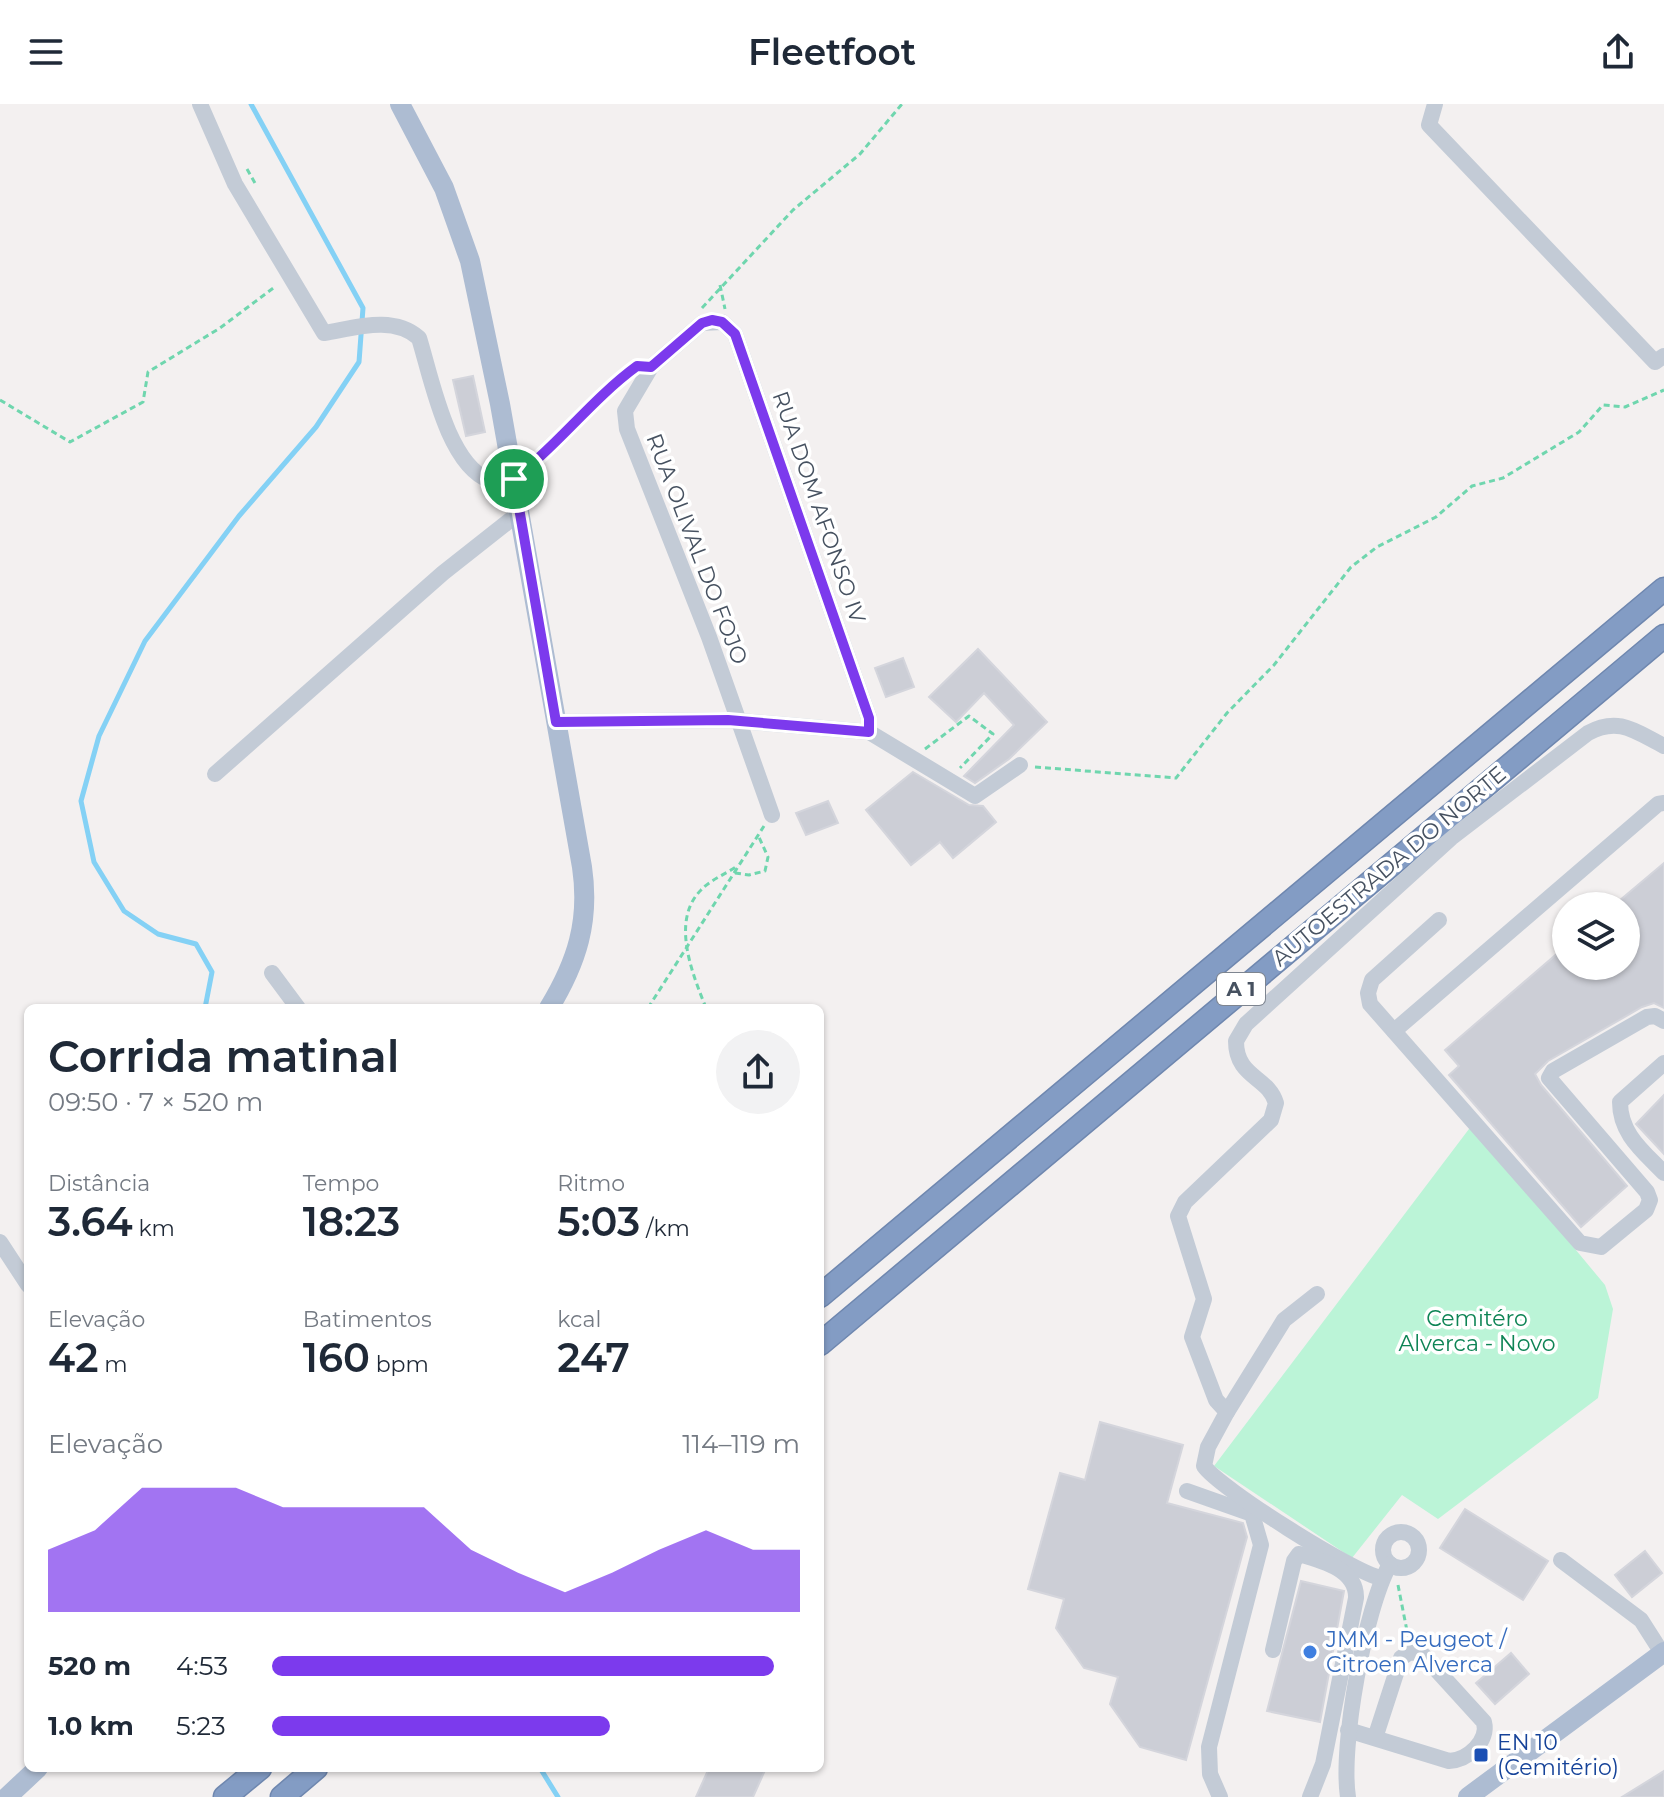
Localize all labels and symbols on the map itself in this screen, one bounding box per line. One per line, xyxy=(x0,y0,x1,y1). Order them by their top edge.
street label: RUA DOM AFONSO IV xyxy=(767,388,872,627)
street label: RUA OLIVAL DO FOJO xyxy=(640,430,754,668)
pin xyxy=(480,445,548,513)
street label: AUTOESTRADA DO NORTE xyxy=(1267,760,1511,972)
road number: A 1 xyxy=(1217,973,1265,1005)
park label: Cemitéro Alverca - Novo xyxy=(1398,1305,1556,1357)
place label: JMM - Peugeot / Citroen Alverca xyxy=(1325,1626,1508,1678)
marker: JMM - Peugeot / Citroen Alverca xyxy=(1301,1643,1319,1661)
place label: EN 10 (Cemitério) xyxy=(1497,1729,1619,1781)
marker: EN 10 (Cemitério) xyxy=(1472,1746,1490,1764)

